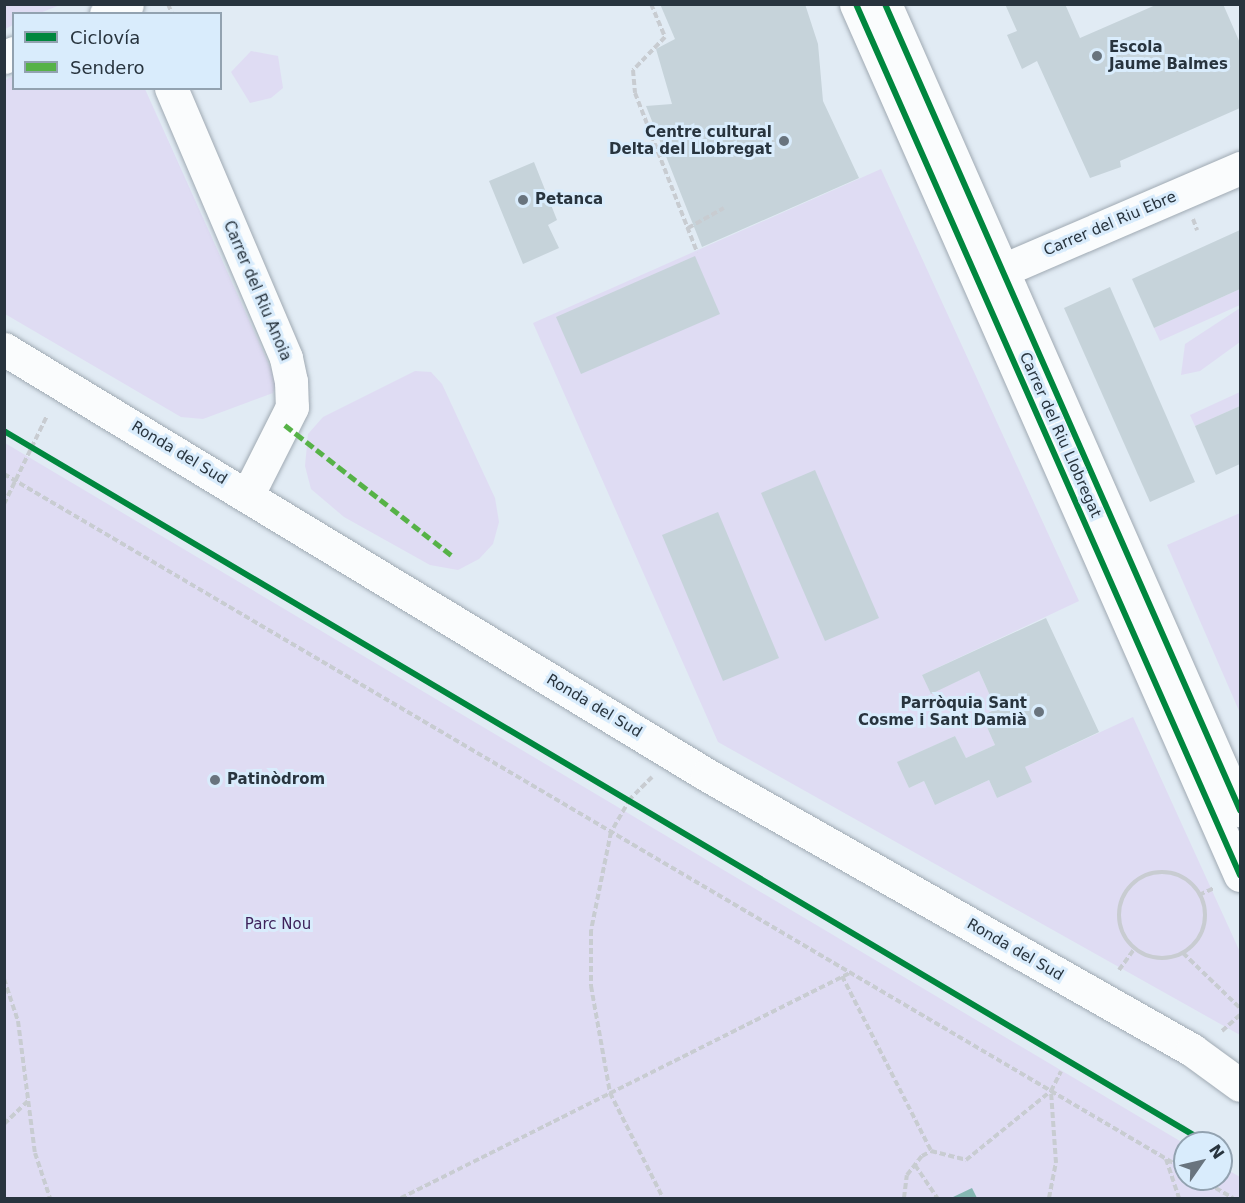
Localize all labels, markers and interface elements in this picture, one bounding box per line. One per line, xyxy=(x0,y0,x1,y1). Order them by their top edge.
legend xyxy=(12,12,222,90)
text: Ciclovía xyxy=(70,27,140,48)
place label: Escola Jaume Balmes xyxy=(1109,38,1228,73)
marker: Escola Jaume Balmes xyxy=(1090,49,1104,63)
text: Sendero xyxy=(70,57,144,78)
place label: Centre cultural Delta del Llobregat xyxy=(609,123,772,158)
marker: Centre cultural Delta del Llobregat xyxy=(777,134,791,148)
street label: Carrer del Riu Ebre xyxy=(1041,188,1179,260)
place label: Petanca xyxy=(535,191,603,209)
marker: Petanca xyxy=(516,193,530,207)
street label: Carrer del Riu Anoia xyxy=(219,218,295,364)
street label: Carrer del Riu Llobregat xyxy=(1015,350,1105,520)
street label: Ronda del Sud xyxy=(128,417,230,489)
street label: Ronda del Sud xyxy=(543,670,645,742)
place label: Parròquia Sant Cosme i Sant Damià xyxy=(858,694,1027,729)
marker: Parròquia Sant Cosme i Sant Damià xyxy=(1032,705,1046,719)
place label: Patinòdrom xyxy=(227,771,325,789)
marker: Patinòdrom xyxy=(208,773,222,787)
street label: Ronda del Sud xyxy=(964,915,1066,985)
park label: Parc Nou xyxy=(245,916,311,934)
north arrow xyxy=(1173,1131,1233,1191)
text: N xyxy=(1205,1141,1228,1163)

